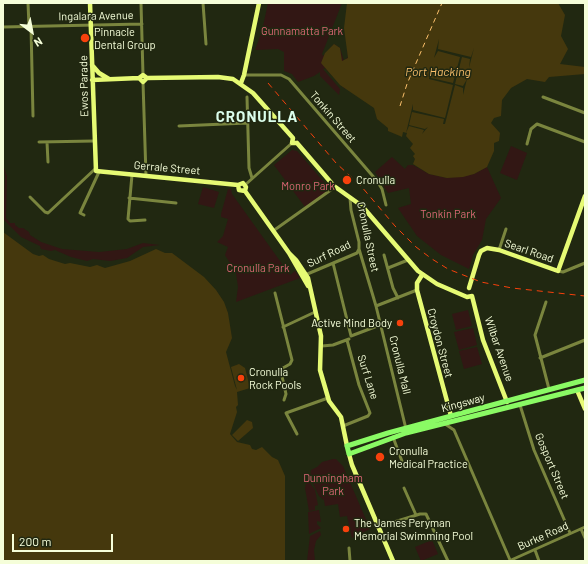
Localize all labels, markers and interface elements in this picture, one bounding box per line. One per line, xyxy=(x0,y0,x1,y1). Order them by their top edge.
street label: Ingalara Avenue xyxy=(58,9,134,23)
north arrow xyxy=(12,12,52,52)
park label: Gunnamatta Park xyxy=(261,24,343,38)
place label: Pinnacle Dental Group xyxy=(94,25,156,51)
marker: Pinnacle Dental Group xyxy=(79,32,91,44)
text: N xyxy=(32,35,45,50)
street label: Ewos Parade xyxy=(77,55,91,117)
water label: Port Hacking xyxy=(405,65,471,79)
street label: Tonkin Street xyxy=(307,89,359,145)
district label: CRONULLA xyxy=(216,108,298,126)
street label: Gerrale Street xyxy=(133,159,201,177)
place label: Cronulla xyxy=(356,173,395,187)
marker: Cronulla xyxy=(341,174,353,186)
park label: Monro Park xyxy=(281,179,335,193)
street label: Cronulla Street xyxy=(354,201,382,273)
park label: Tonkin Park xyxy=(420,207,476,221)
street label: Searl Road xyxy=(503,236,555,266)
street label: Surf Road xyxy=(305,238,353,270)
park label: Cronulla Park xyxy=(227,261,289,275)
street label: Croydon Street xyxy=(424,307,456,379)
street label: Wilbar Avenue xyxy=(482,315,516,383)
place label: Active Mind Body xyxy=(311,316,392,330)
marker: Active Mind Body xyxy=(395,318,405,328)
street label: Cronulla Mall xyxy=(386,334,414,396)
street label: Surf Lane xyxy=(355,353,381,401)
place label: Cronulla Rock Pools xyxy=(249,365,301,391)
marker: Cronulla Rock Pools xyxy=(236,373,246,383)
street label: Kingsway xyxy=(440,391,486,415)
street label: Gosport Street xyxy=(532,431,572,501)
place label: Cronulla Medical Practice xyxy=(389,444,468,470)
marker: Cronulla Medical Practice xyxy=(374,451,386,463)
park label: Dunningham Park xyxy=(303,471,363,497)
place label: The James Peryman Memorial Swimming Pool xyxy=(354,516,473,542)
street label: Burke Road xyxy=(515,519,571,553)
marker: The James Peryman Memorial Swimming Pool xyxy=(341,524,351,534)
scale bar xyxy=(14,526,115,552)
text: 200 m xyxy=(19,534,51,548)

